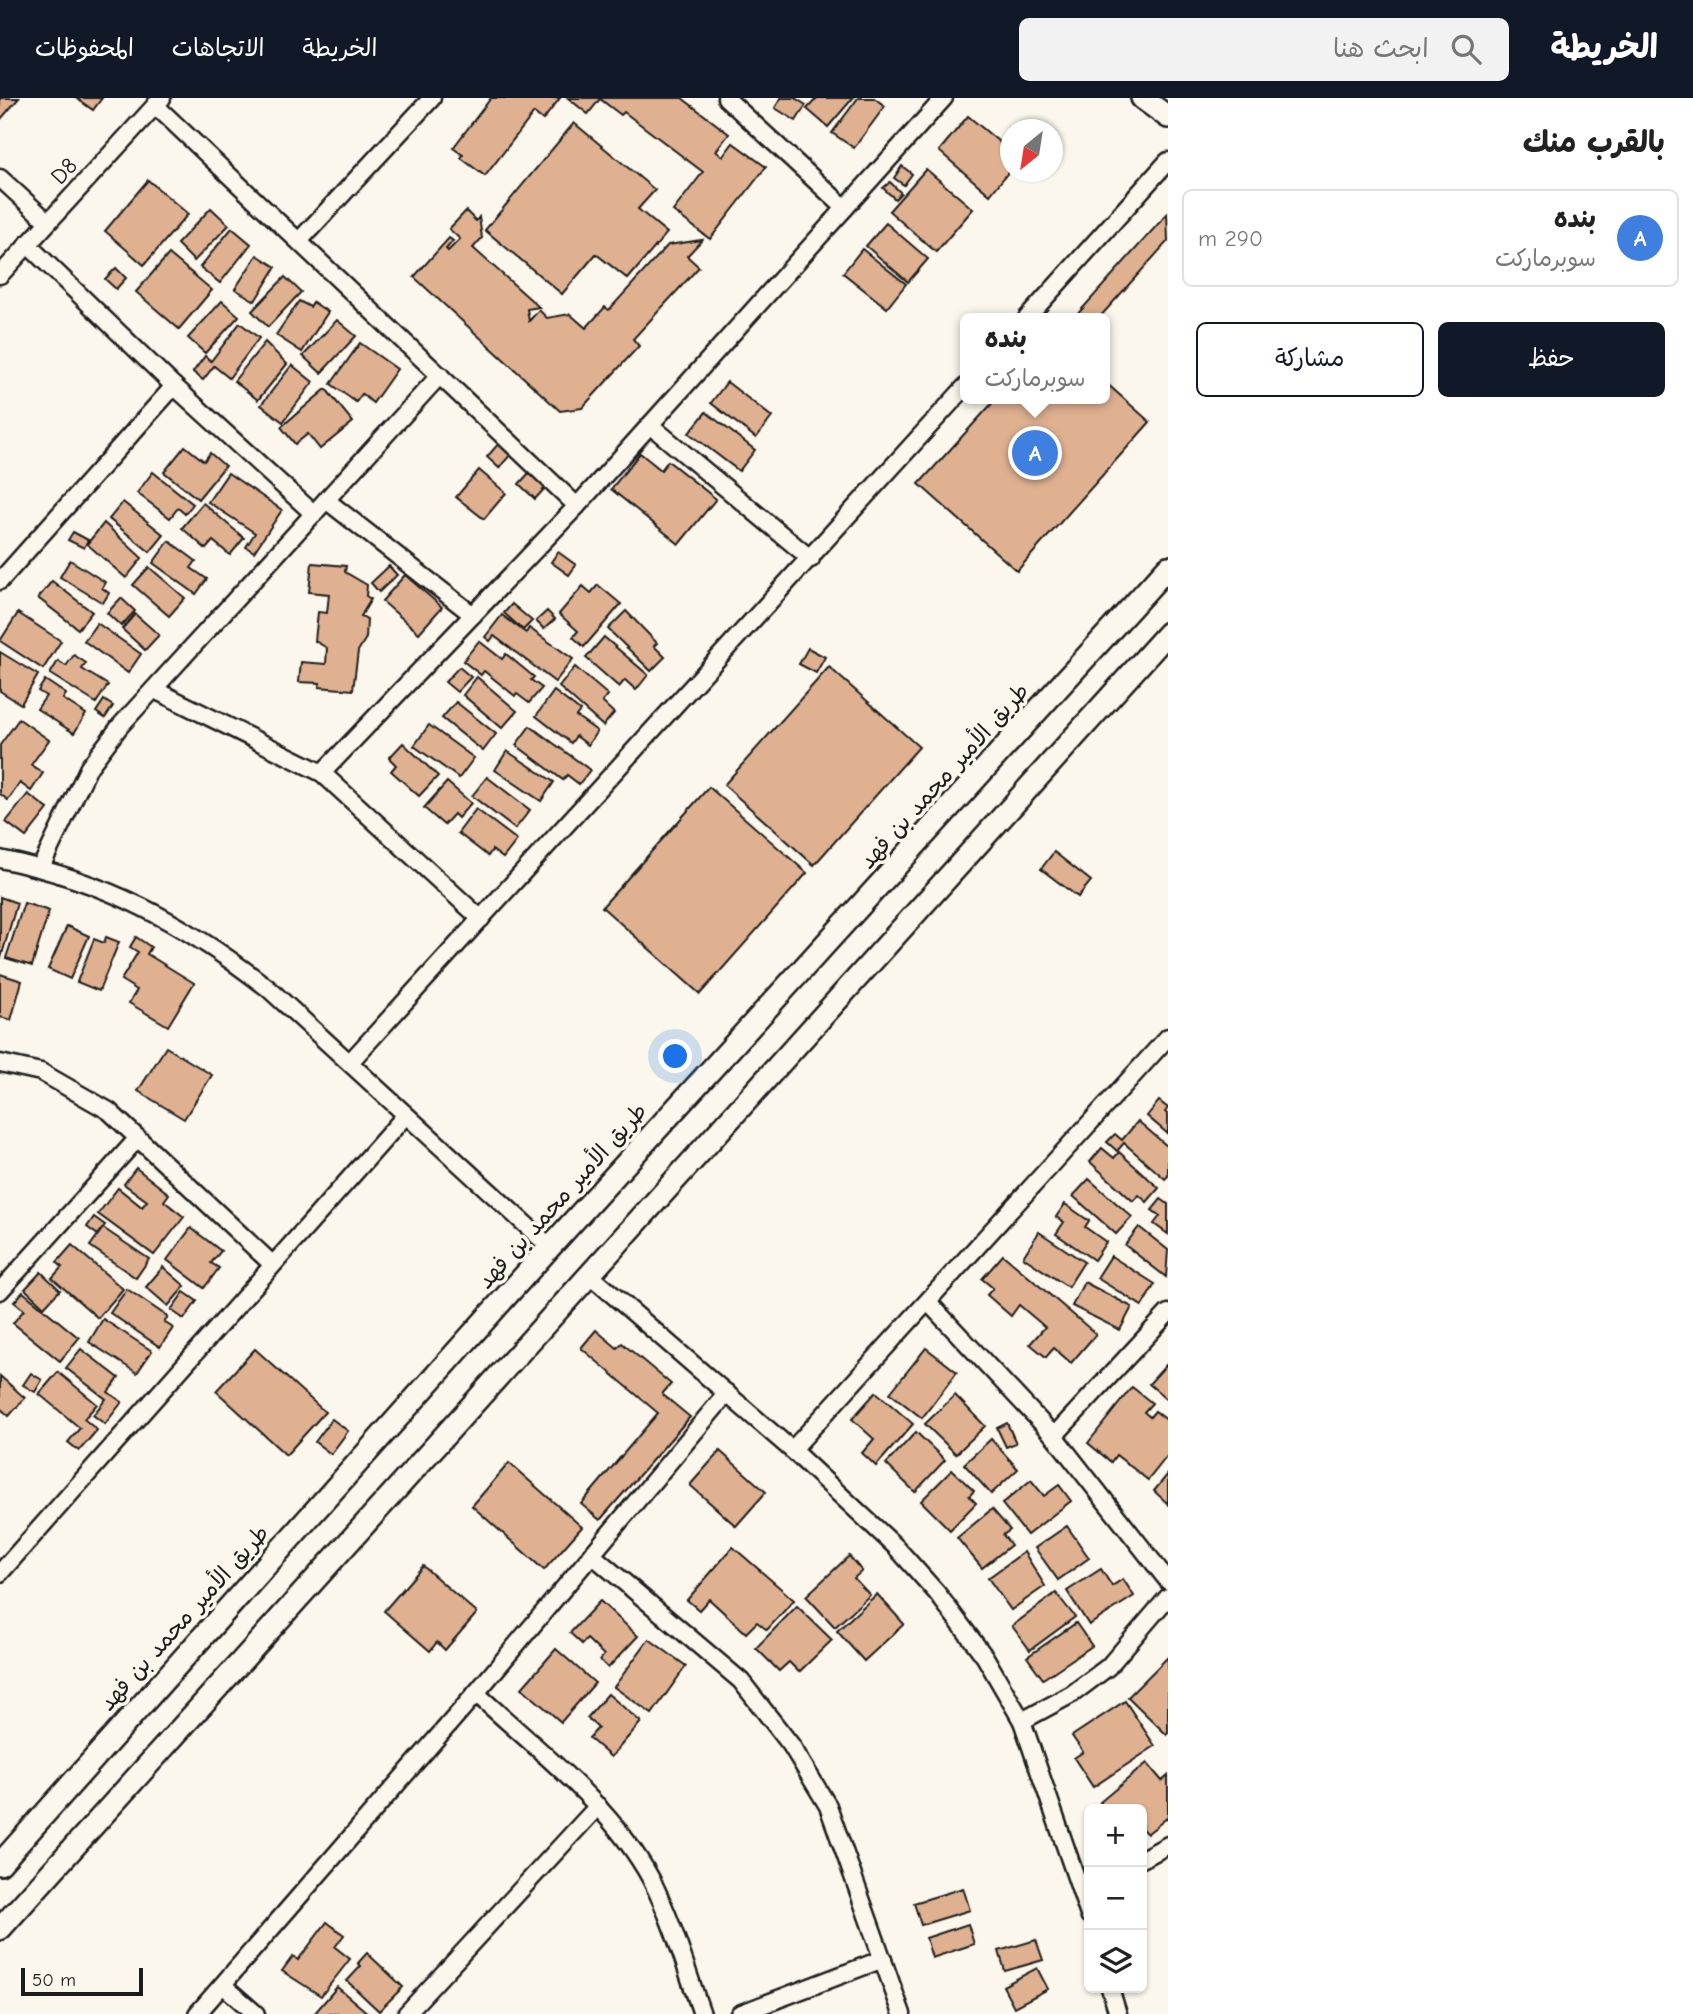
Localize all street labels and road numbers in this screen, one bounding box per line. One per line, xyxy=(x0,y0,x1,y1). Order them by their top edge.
street label: D8 xyxy=(45,152,83,190)
street label: طريق الأمير محمد بن فهد xyxy=(851,676,1034,874)
street label: طريق الأمير محمد بن فهد xyxy=(469,1096,652,1294)
street label: طريق الأمير محمد بن فهد xyxy=(91,1518,274,1716)

